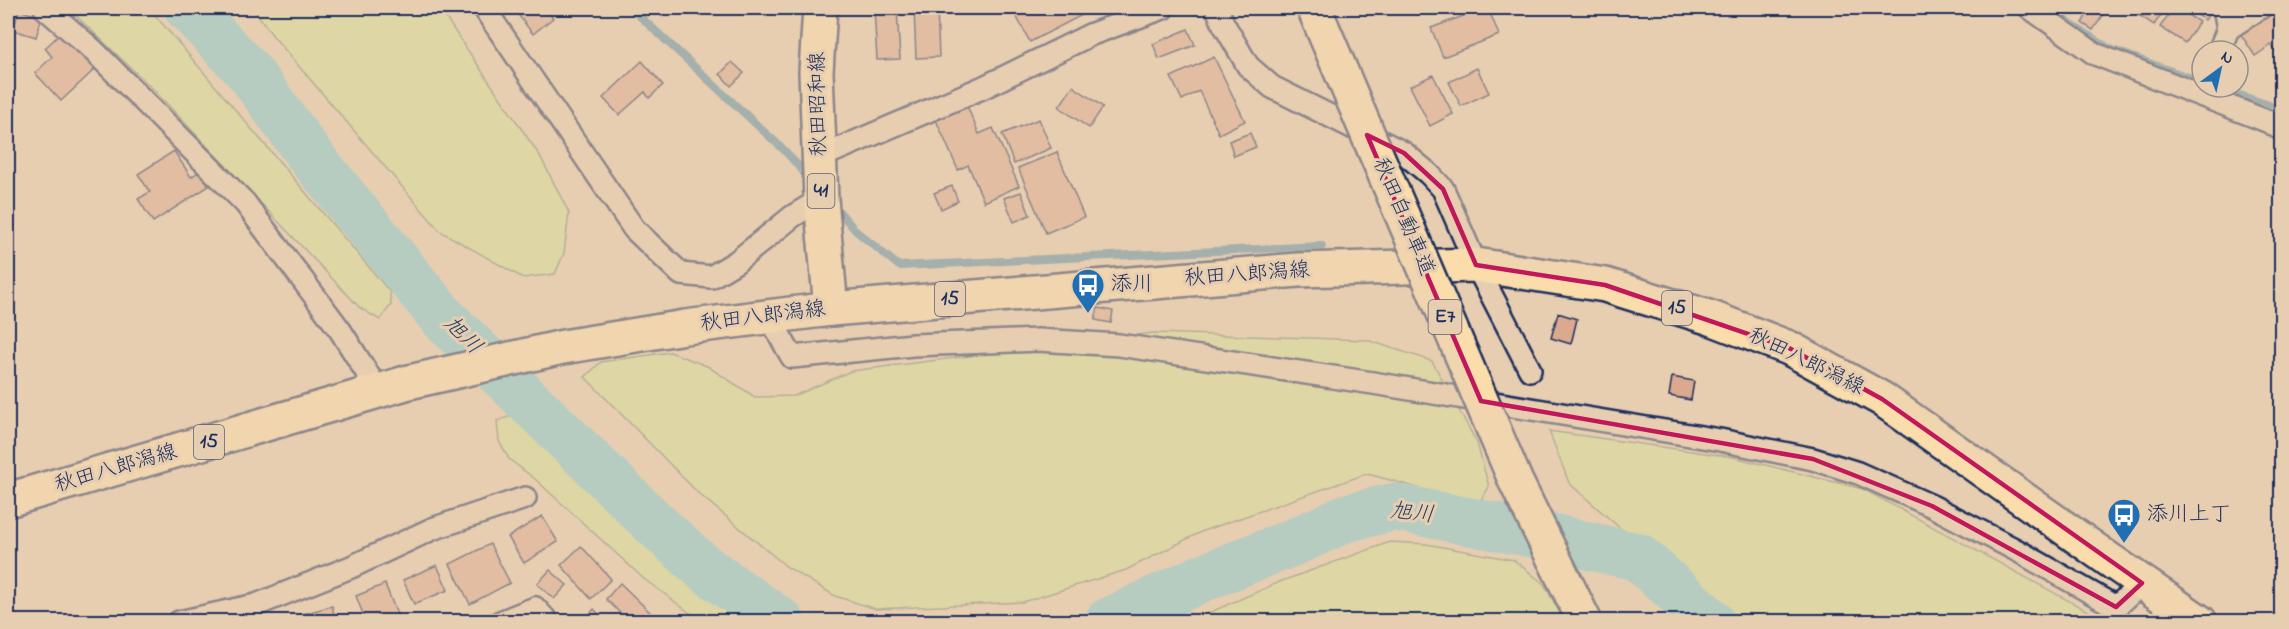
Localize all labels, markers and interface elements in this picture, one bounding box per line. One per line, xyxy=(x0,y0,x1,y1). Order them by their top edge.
north arrow xyxy=(2190,39,2250,99)
text: N xyxy=(2216,45,2238,71)
street label: 秋田昭和線 xyxy=(803,51,835,157)
street label: 秋田自動車道 xyxy=(1365,153,1441,281)
road number: 41 xyxy=(808,174,834,208)
street label: 秋田八郎潟線 xyxy=(1183,256,1311,294)
bus stop icon: 添川 xyxy=(1070,267,1106,314)
place label: 添川 xyxy=(1111,270,1153,300)
road number: 15 xyxy=(935,282,965,316)
road number: 15 xyxy=(1662,291,1692,325)
street label: 秋田八郎潟線 xyxy=(699,294,827,340)
road number: E7 xyxy=(1428,300,1462,334)
water label: 旭川 xyxy=(435,309,489,363)
street label: 秋田八郎潟線 xyxy=(1743,321,1869,403)
road number: 15 xyxy=(194,425,224,459)
street label: 秋田八郎潟線 xyxy=(51,437,181,501)
water label: 旭川 xyxy=(1388,496,1436,532)
bus stop icon: 添川上丁 xyxy=(2106,497,2142,544)
place label: 添川上丁 xyxy=(2147,500,2231,530)

